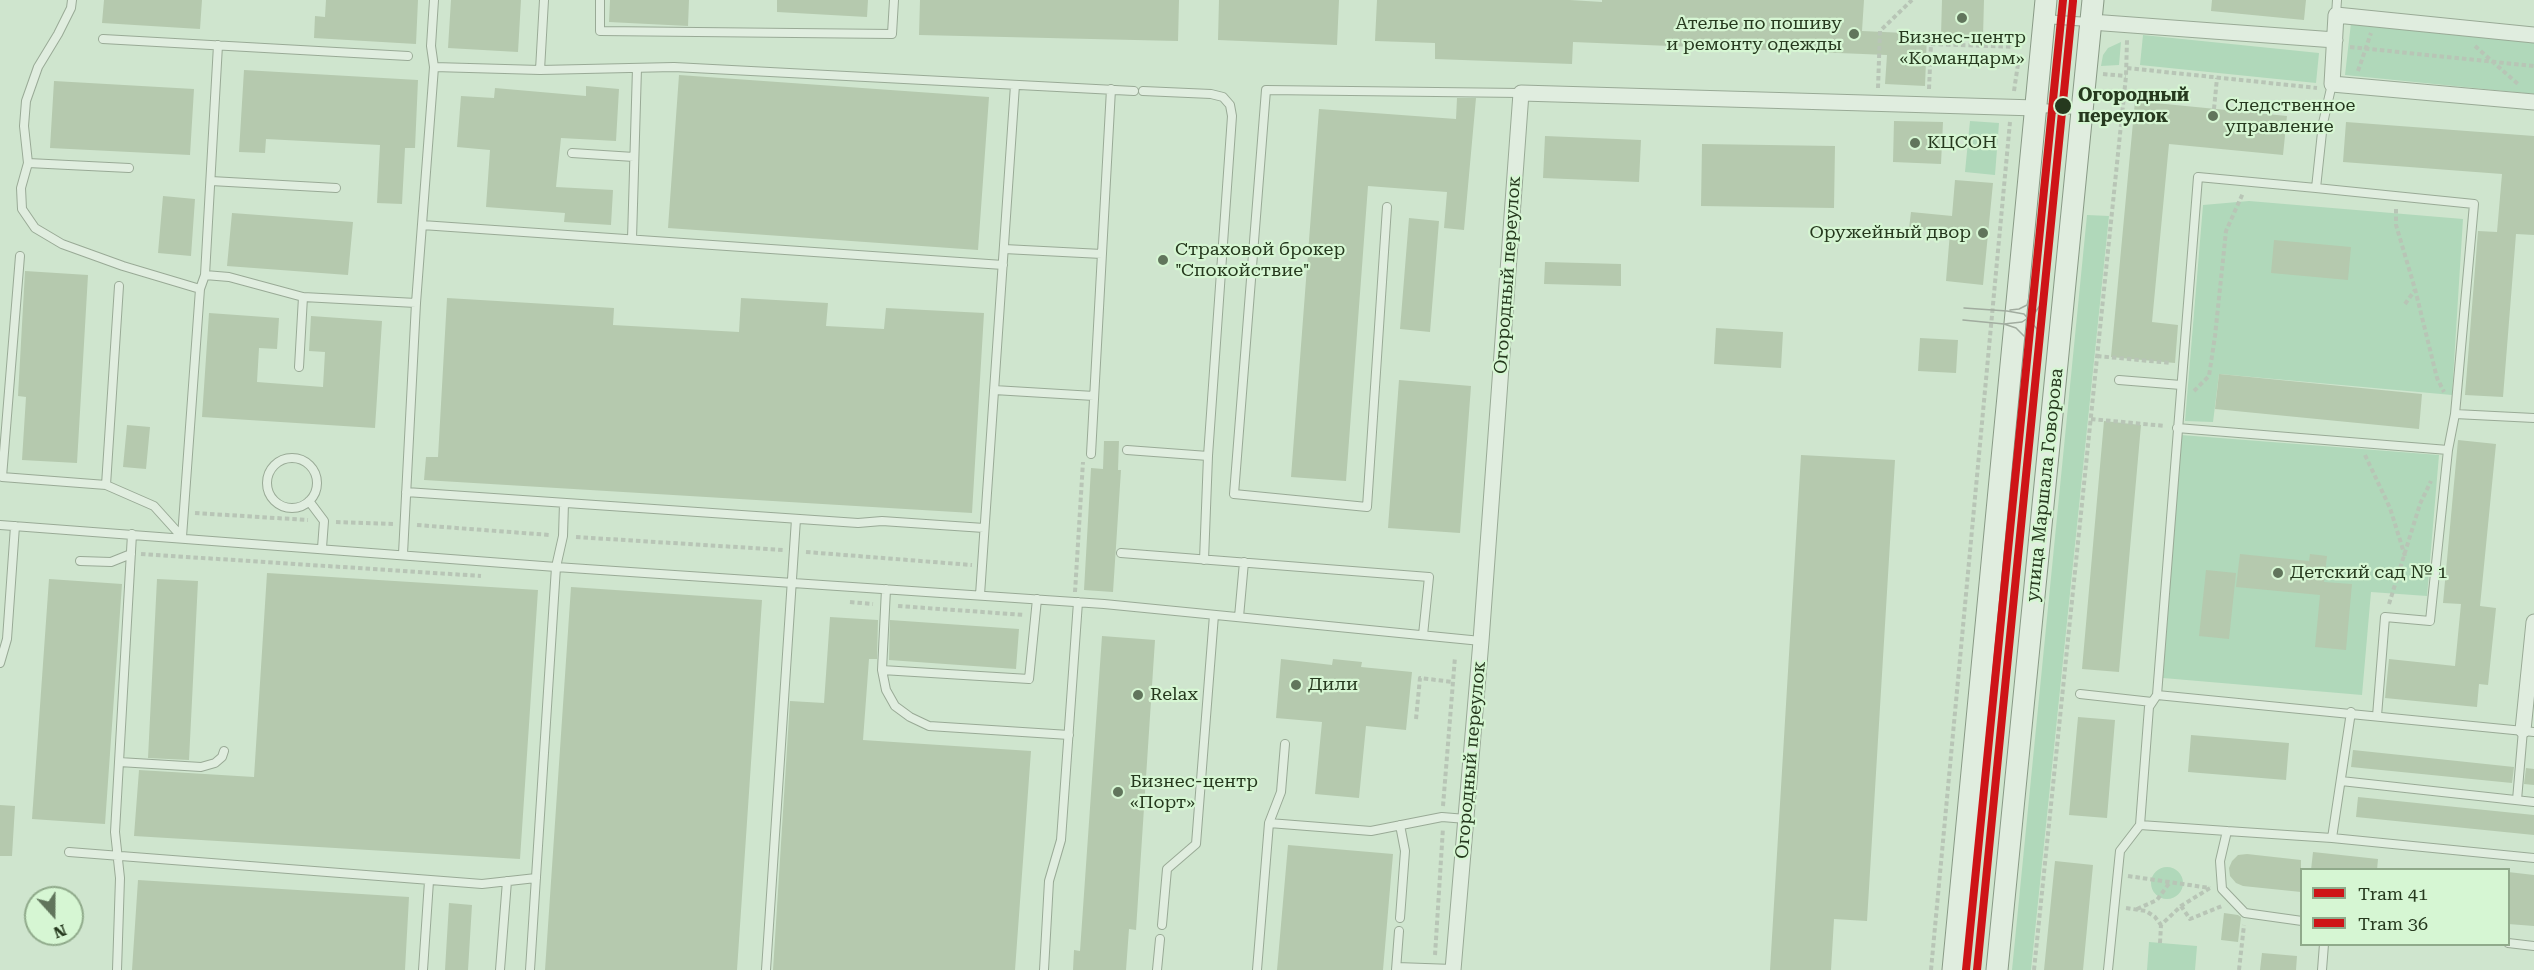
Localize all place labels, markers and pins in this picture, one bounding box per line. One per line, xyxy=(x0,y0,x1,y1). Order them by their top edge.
marker: Бизнес-центр «Командарм» xyxy=(1955,11,1969,25)
place label: Ателье по пошиву и ремонту одежды xyxy=(1666,13,1842,56)
marker: Ателье по пошиву и ремонту одежды xyxy=(1847,27,1861,41)
place label: Бизнес-центр «Командарм» xyxy=(1898,27,2026,70)
place label: Огородный переулок xyxy=(2078,85,2189,128)
place label: Следственное управление xyxy=(2225,95,2355,138)
marker: Огородный переулок xyxy=(2053,96,2073,116)
marker: Следственное управление xyxy=(2206,109,2220,123)
place label: КЦСОН xyxy=(1927,132,1997,154)
marker: КЦСОН xyxy=(1908,136,1922,150)
place label: Оружейный двор xyxy=(1809,222,1971,244)
marker: Оружейный двор xyxy=(1976,226,1990,240)
place label: Страховой брокер "Спокойствие" xyxy=(1175,239,1345,282)
marker: Страховой брокер "Спокойствие" xyxy=(1156,253,1170,267)
place label: Детский сад № 1 xyxy=(2290,562,2447,584)
marker: Детский сад № 1 xyxy=(2271,566,2285,580)
place label: Дили xyxy=(1308,674,1358,696)
marker: Дили xyxy=(1289,678,1303,692)
place label: Relax xyxy=(1150,684,1198,706)
marker: Relax xyxy=(1131,688,1145,702)
place label: Бизнес-центр «Порт» xyxy=(1130,771,1258,814)
marker: Бизнес-центр «Порт» xyxy=(1111,785,1125,799)

